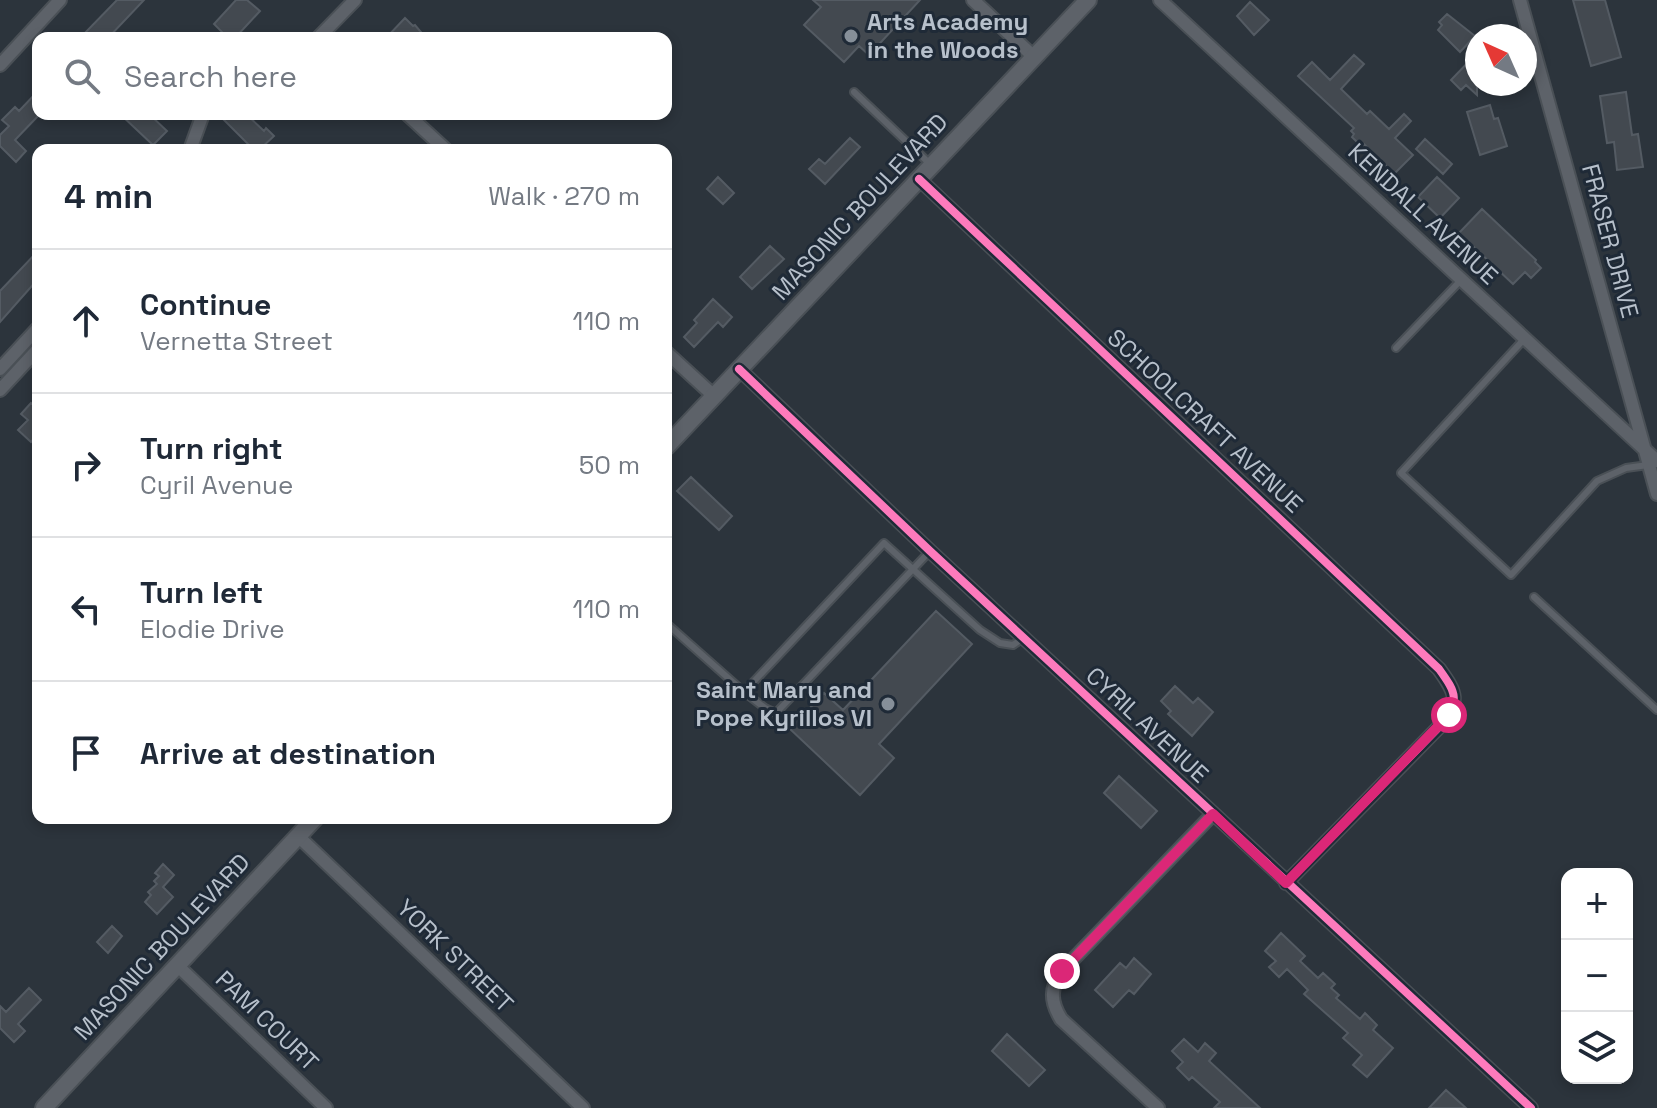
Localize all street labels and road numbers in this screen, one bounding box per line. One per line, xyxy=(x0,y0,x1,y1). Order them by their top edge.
street label: MASONIC BOULEVARD xyxy=(765,107,954,307)
street label: KENDALL AVENUE xyxy=(1342,136,1505,291)
street label: FRASER DRIVE xyxy=(1575,161,1646,321)
street label: SCHOOLCRAFT AVENUE xyxy=(1101,322,1310,519)
street label: CYRIL AVENUE xyxy=(1079,660,1215,789)
street label: MASONIC BOULEVARD xyxy=(67,847,256,1047)
street label: YORK STREET xyxy=(390,892,520,1019)
street label: PAM COURT xyxy=(209,964,325,1077)

